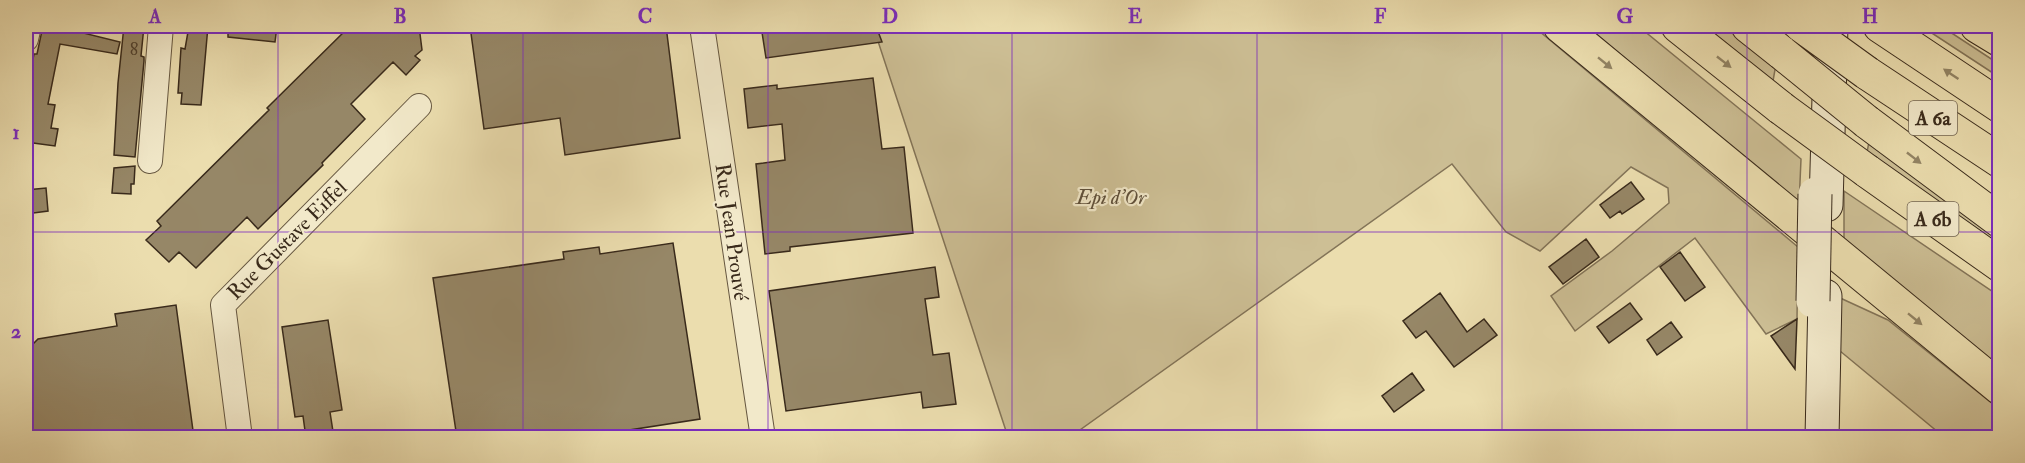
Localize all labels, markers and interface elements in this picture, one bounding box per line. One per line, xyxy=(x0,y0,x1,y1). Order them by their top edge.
text: A xyxy=(148,4,162,29)
text: B xyxy=(393,4,407,29)
text: C xyxy=(638,4,652,29)
text: D xyxy=(882,4,898,29)
text: E xyxy=(1128,4,1143,29)
text: F xyxy=(1374,4,1387,29)
text: G xyxy=(1617,4,1634,29)
text: H xyxy=(1862,4,1878,29)
house number: 8 xyxy=(130,38,138,61)
one-way arrow xyxy=(1716,55,1731,68)
one-way arrow xyxy=(1597,56,1613,69)
one-way arrow xyxy=(1943,68,1959,80)
road number: A 6a xyxy=(1909,101,1957,135)
text: 1 xyxy=(12,120,20,145)
one-way arrow xyxy=(1906,151,1921,163)
street label: Rue Jean Prouvé xyxy=(709,162,755,303)
street label: Rue Gustave Eiffel xyxy=(222,174,353,306)
park label: Epi d'Or xyxy=(1074,184,1147,211)
road number: A 6b xyxy=(1908,202,1958,236)
one-way arrow xyxy=(1907,312,1922,325)
text: 2 xyxy=(11,319,21,344)

